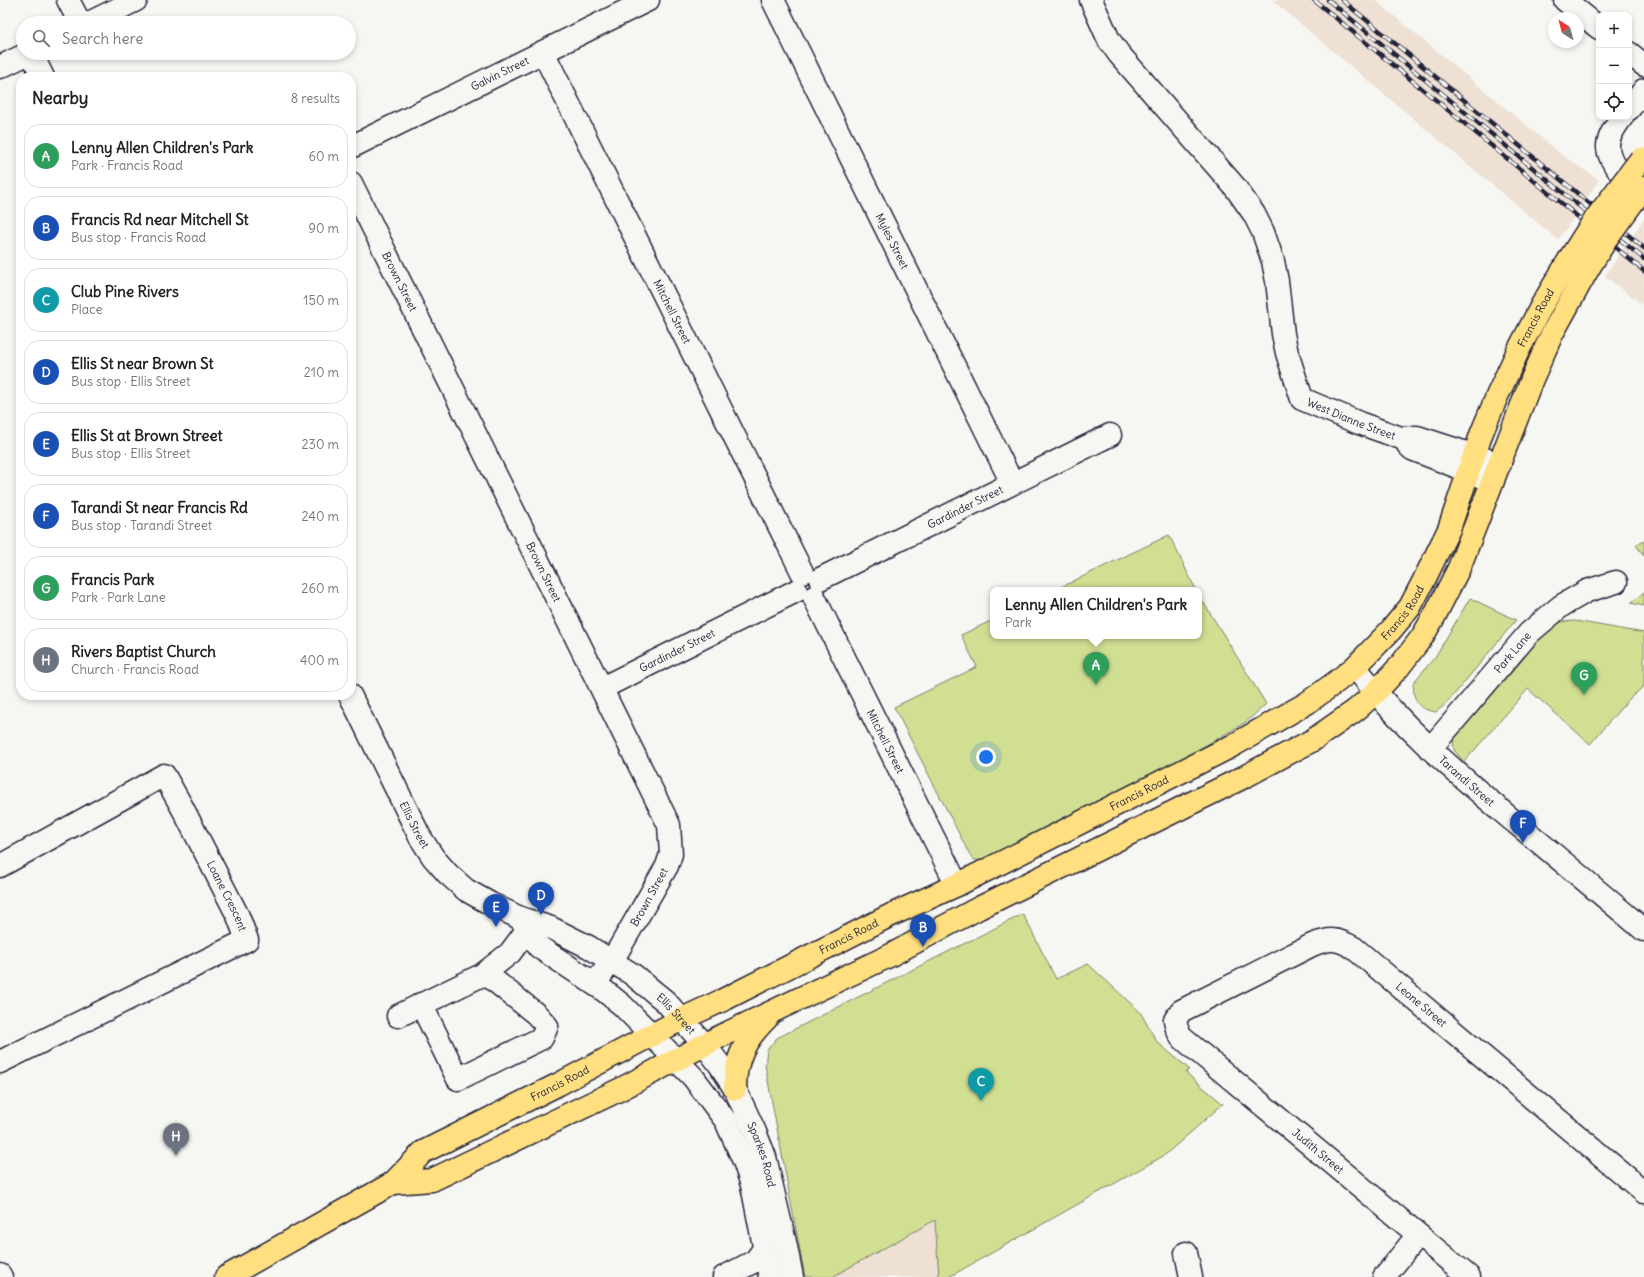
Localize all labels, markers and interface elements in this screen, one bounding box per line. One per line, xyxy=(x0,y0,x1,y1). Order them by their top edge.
north arrow xyxy=(1548,12,1584,48)
map controls xyxy=(1596,12,1632,120)
button: + xyxy=(1596,12,1632,48)
search box xyxy=(16,16,356,60)
icon: search xyxy=(30,27,52,49)
text: Search here xyxy=(62,29,143,48)
button: − xyxy=(1596,48,1632,84)
street label: Galvin Street xyxy=(468,53,531,94)
button: locate xyxy=(1596,84,1632,120)
text: Nearby xyxy=(32,87,88,109)
text: 8 results xyxy=(291,90,340,107)
text: Lenny Allen Children's Park xyxy=(71,138,253,157)
text: A xyxy=(42,148,50,165)
text: 60 m xyxy=(308,148,339,165)
text: Park · Francis Road xyxy=(71,157,183,174)
text: Francis Rd near Mitchell St xyxy=(71,210,249,229)
street label: Myles Street xyxy=(873,211,912,272)
text: B xyxy=(42,220,50,237)
text: 90 m xyxy=(308,220,339,237)
text: Bus stop · Francis Road xyxy=(71,229,206,246)
street label: Brown Street xyxy=(379,249,421,314)
street label: Mitchell Street xyxy=(650,277,694,346)
text: Club Pine Rivers xyxy=(71,282,179,301)
street label: Francis Road xyxy=(1514,286,1558,349)
text: C xyxy=(42,292,50,309)
text: 150 m xyxy=(303,292,339,309)
text: Place xyxy=(71,301,102,318)
text: Ellis St near Brown St xyxy=(71,354,213,373)
text: D xyxy=(41,364,51,381)
text: 210 m xyxy=(304,364,339,381)
text: Bus stop · Ellis Street xyxy=(71,373,190,390)
street label: West Dianne Street xyxy=(1305,395,1398,443)
text: Ellis St at Brown Street xyxy=(71,426,223,445)
text: E xyxy=(42,436,50,453)
text: 230 m xyxy=(301,436,339,453)
text: Bus stop · Ellis Street xyxy=(71,445,190,462)
street label: Gardinder Street xyxy=(925,482,1006,532)
text: Tarandi St near Francis Rd xyxy=(71,498,248,517)
text: F xyxy=(42,508,50,525)
text: 240 m xyxy=(302,508,339,525)
text: Bus stop · Tarandi Street xyxy=(71,517,212,534)
street label: Brown Street xyxy=(523,540,564,604)
text: Francis Park xyxy=(71,570,154,589)
text: G xyxy=(41,580,51,597)
text: 260 m xyxy=(301,580,339,597)
street label: Francis Road xyxy=(1378,583,1427,643)
popup xyxy=(990,587,1202,639)
text: Park · Park Lane xyxy=(71,589,166,606)
text: Lenny Allen Children's Park xyxy=(1005,595,1187,614)
text: Park xyxy=(1005,614,1032,631)
street label: Gardinder Street xyxy=(637,626,718,675)
street label: Park Lane xyxy=(1491,629,1534,676)
text: Rivers Baptist Church xyxy=(71,642,216,661)
text: H xyxy=(41,652,51,669)
text: 400 m xyxy=(300,652,339,669)
pin: A xyxy=(1083,652,1109,685)
text: Church · Francis Road xyxy=(71,661,199,678)
pin: G xyxy=(1571,662,1597,695)
street label: Mitchell Street xyxy=(864,707,908,776)
your location xyxy=(976,747,996,767)
street label: Tarandi Street xyxy=(1436,753,1498,809)
street label: Francis Road xyxy=(1107,772,1171,814)
street label: Ellis Street xyxy=(397,799,433,851)
pin: F xyxy=(1510,810,1536,843)
street label: Loane Crescent xyxy=(204,858,250,933)
street label: Brown Street xyxy=(627,865,671,929)
pin: D xyxy=(528,882,554,915)
pin: E xyxy=(483,894,509,927)
pin: B xyxy=(910,914,936,947)
street label: Francis Road xyxy=(817,915,881,957)
street label: Leone Street xyxy=(1393,979,1450,1030)
street label: Ellis Street xyxy=(654,990,699,1037)
street label: Francis Road xyxy=(528,1062,592,1104)
pin: C xyxy=(968,1068,994,1101)
street label: Sparkes Road xyxy=(744,1120,779,1189)
pin: H xyxy=(163,1123,189,1156)
street label: Judith Street xyxy=(1289,1125,1347,1177)

